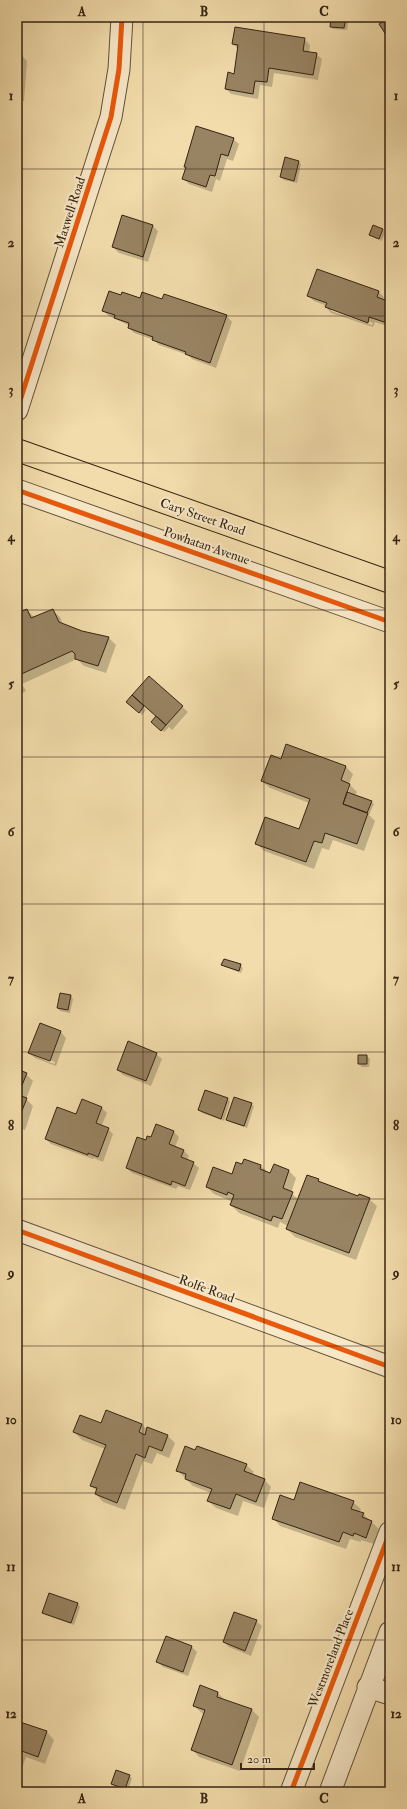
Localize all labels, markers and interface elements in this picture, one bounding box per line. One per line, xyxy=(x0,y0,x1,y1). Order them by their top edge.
text: A xyxy=(77,4,87,20)
text: B xyxy=(200,4,208,20)
text: C xyxy=(319,4,329,20)
text: 1 xyxy=(9,88,14,104)
text: 1 xyxy=(394,88,399,104)
street label: Maxwell Road xyxy=(51,174,89,250)
text: 2 xyxy=(8,235,15,251)
text: 2 xyxy=(393,235,400,251)
text: 3 xyxy=(9,382,14,398)
text: 3 xyxy=(394,382,399,398)
street label: Cary Street Road xyxy=(157,495,248,540)
street label: Powhatan Avenue xyxy=(161,524,252,568)
text: 4 xyxy=(6,529,15,545)
text: 4 xyxy=(391,529,400,545)
text: 5 xyxy=(8,676,14,692)
text: 5 xyxy=(393,676,399,692)
text: 6 xyxy=(8,824,16,840)
text: 6 xyxy=(393,824,401,840)
text: 7 xyxy=(8,971,15,987)
text: 7 xyxy=(393,971,400,987)
text: 8 xyxy=(8,1118,14,1134)
text: 8 xyxy=(393,1118,399,1134)
text: 9 xyxy=(6,1265,15,1281)
text: 9 xyxy=(391,1265,400,1281)
street label: Rolfe Road xyxy=(177,1271,237,1307)
text: 10 xyxy=(5,1412,17,1428)
text: 10 xyxy=(390,1412,402,1428)
text: 11 xyxy=(6,1559,16,1575)
text: 11 xyxy=(391,1559,401,1575)
street label: Westmoreland Place xyxy=(304,1606,357,1711)
text: 12 xyxy=(5,1706,17,1722)
text: 12 xyxy=(390,1706,402,1722)
scale bar xyxy=(241,1745,314,1771)
text: 20 m xyxy=(247,1752,272,1767)
text: A xyxy=(77,1791,87,1807)
text: B xyxy=(200,1791,208,1807)
text: C xyxy=(319,1791,329,1807)

